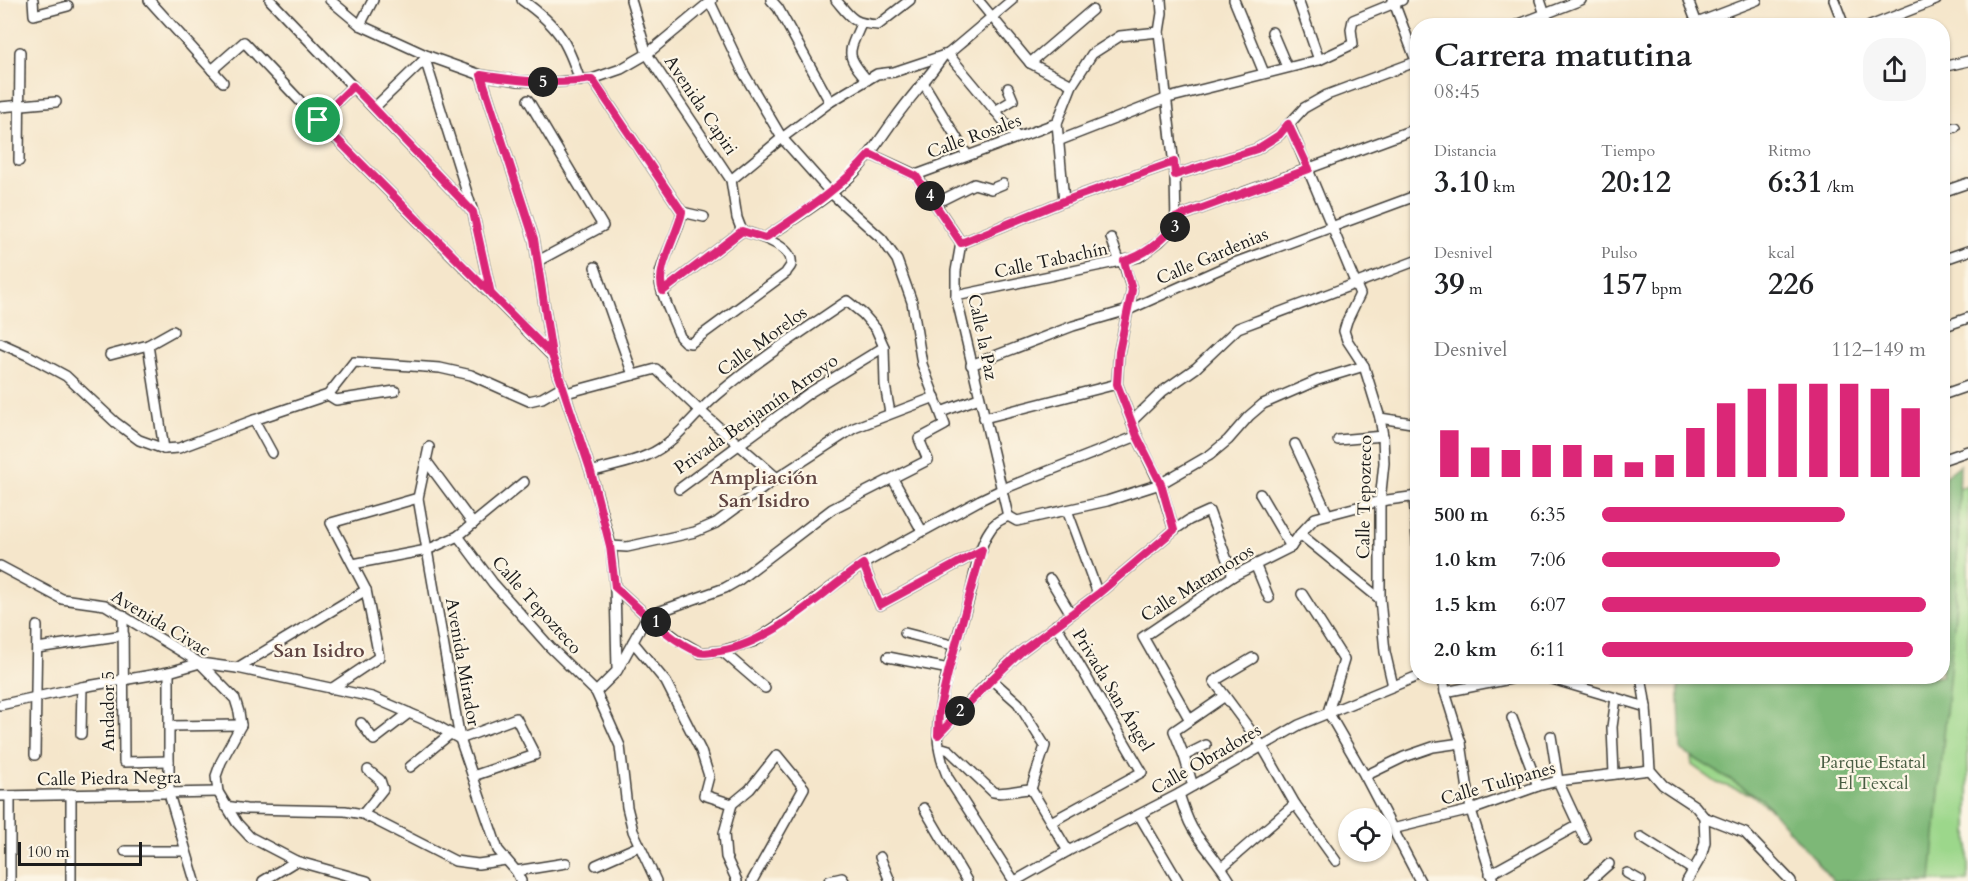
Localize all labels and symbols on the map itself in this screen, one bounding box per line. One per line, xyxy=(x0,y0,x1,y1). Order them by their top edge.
street label: Avenida Capiri xyxy=(658,50,743,160)
pin: 5 xyxy=(528,67,558,97)
pin xyxy=(292,94,343,145)
street label: Calle Rosales xyxy=(924,108,1025,165)
pin: 4 xyxy=(915,181,945,211)
pin: 3 xyxy=(1160,212,1190,242)
street label: Calle Gardenias xyxy=(1152,222,1272,291)
street label: Calle Tabachín xyxy=(992,236,1111,285)
street label: Calle la Paz xyxy=(961,292,1004,382)
street label: Calle Morelos xyxy=(712,300,812,383)
street label: Privada Benjamín Arroyo xyxy=(669,348,844,481)
street label: Calle Tepozteco xyxy=(1351,434,1378,559)
district label: Ampliación San Isidro xyxy=(710,464,818,514)
street label: Calle Matamoros xyxy=(1136,539,1259,628)
street label: Calle Tepozteco xyxy=(486,551,588,660)
street label: Avenida Civac xyxy=(107,584,215,663)
street label: Avenida Mirador xyxy=(439,596,486,729)
pin: 1 xyxy=(641,607,671,637)
street label: Privada San Ángel xyxy=(1066,624,1159,757)
district label: San Isidro xyxy=(273,637,365,664)
street label: Andador 5 xyxy=(96,671,121,751)
pin: 2 xyxy=(945,696,975,726)
street label: Calle Obradores xyxy=(1147,718,1266,801)
park label: Parque Estatal El Texcal xyxy=(1820,750,1926,796)
street label: Calle Tulipanes xyxy=(1438,755,1558,812)
street label: Calle Piedra Negra xyxy=(37,765,182,792)
scale bar xyxy=(18,839,142,866)

